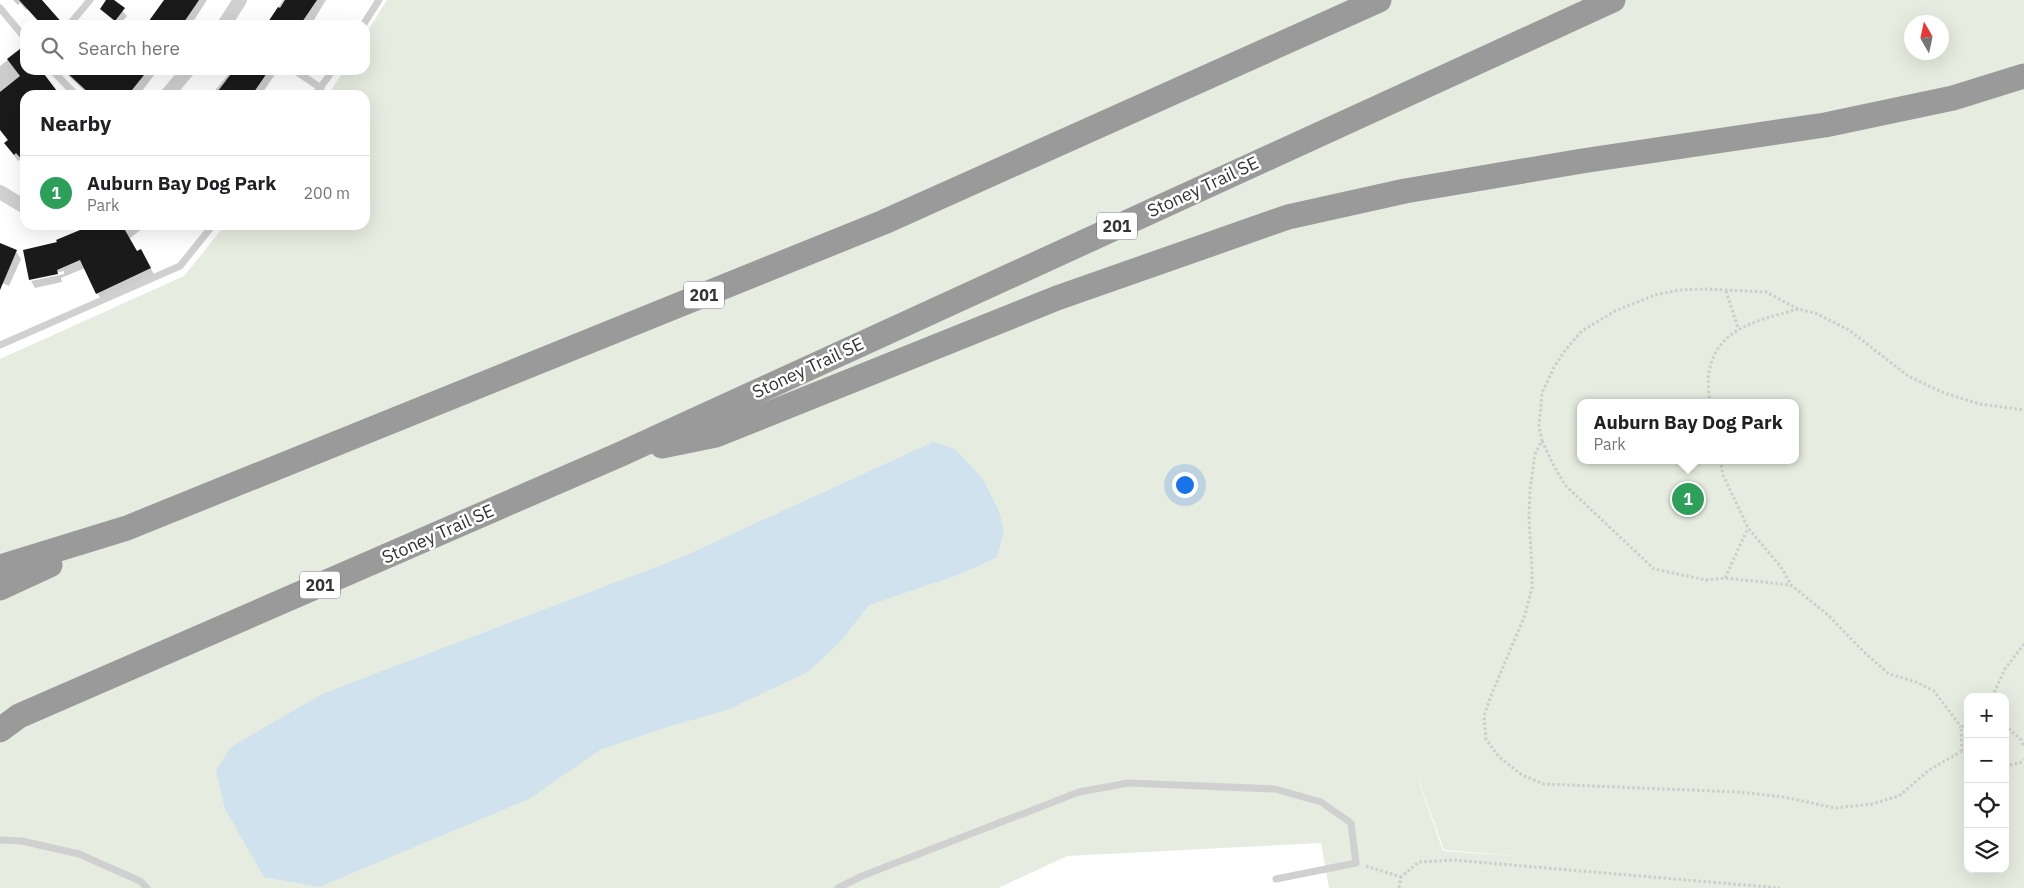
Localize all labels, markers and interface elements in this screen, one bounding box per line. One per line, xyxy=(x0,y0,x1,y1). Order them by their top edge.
north arrow xyxy=(1904,15,1949,60)
search box xyxy=(20,20,370,75)
icon: search xyxy=(38,34,66,62)
text: Search here xyxy=(78,36,180,60)
text: Nearby xyxy=(40,109,111,137)
street label: Stoney Trail SE xyxy=(1143,151,1262,222)
text: Auburn Bay Dog Park xyxy=(87,171,276,195)
text: 1 xyxy=(51,183,61,203)
text: 200 m xyxy=(303,183,350,203)
text: Park xyxy=(87,195,119,215)
road number: 201 xyxy=(1097,212,1137,240)
road number: 201 xyxy=(684,282,724,308)
street label: Stoney Trail SE xyxy=(748,332,867,403)
popup xyxy=(1577,399,1799,464)
text: Auburn Bay Dog Park xyxy=(1593,410,1783,434)
text: Park xyxy=(1593,434,1626,454)
your location xyxy=(1172,472,1198,498)
pin: 1 xyxy=(1672,480,1704,518)
street label: Stoney Trail SE xyxy=(378,499,497,569)
road number: 201 xyxy=(300,572,340,598)
map controls xyxy=(1964,693,2009,873)
button: + xyxy=(1964,693,2009,738)
button: − xyxy=(1964,738,2009,783)
button: locate xyxy=(1964,783,2009,828)
button: layers xyxy=(1964,828,2009,873)

